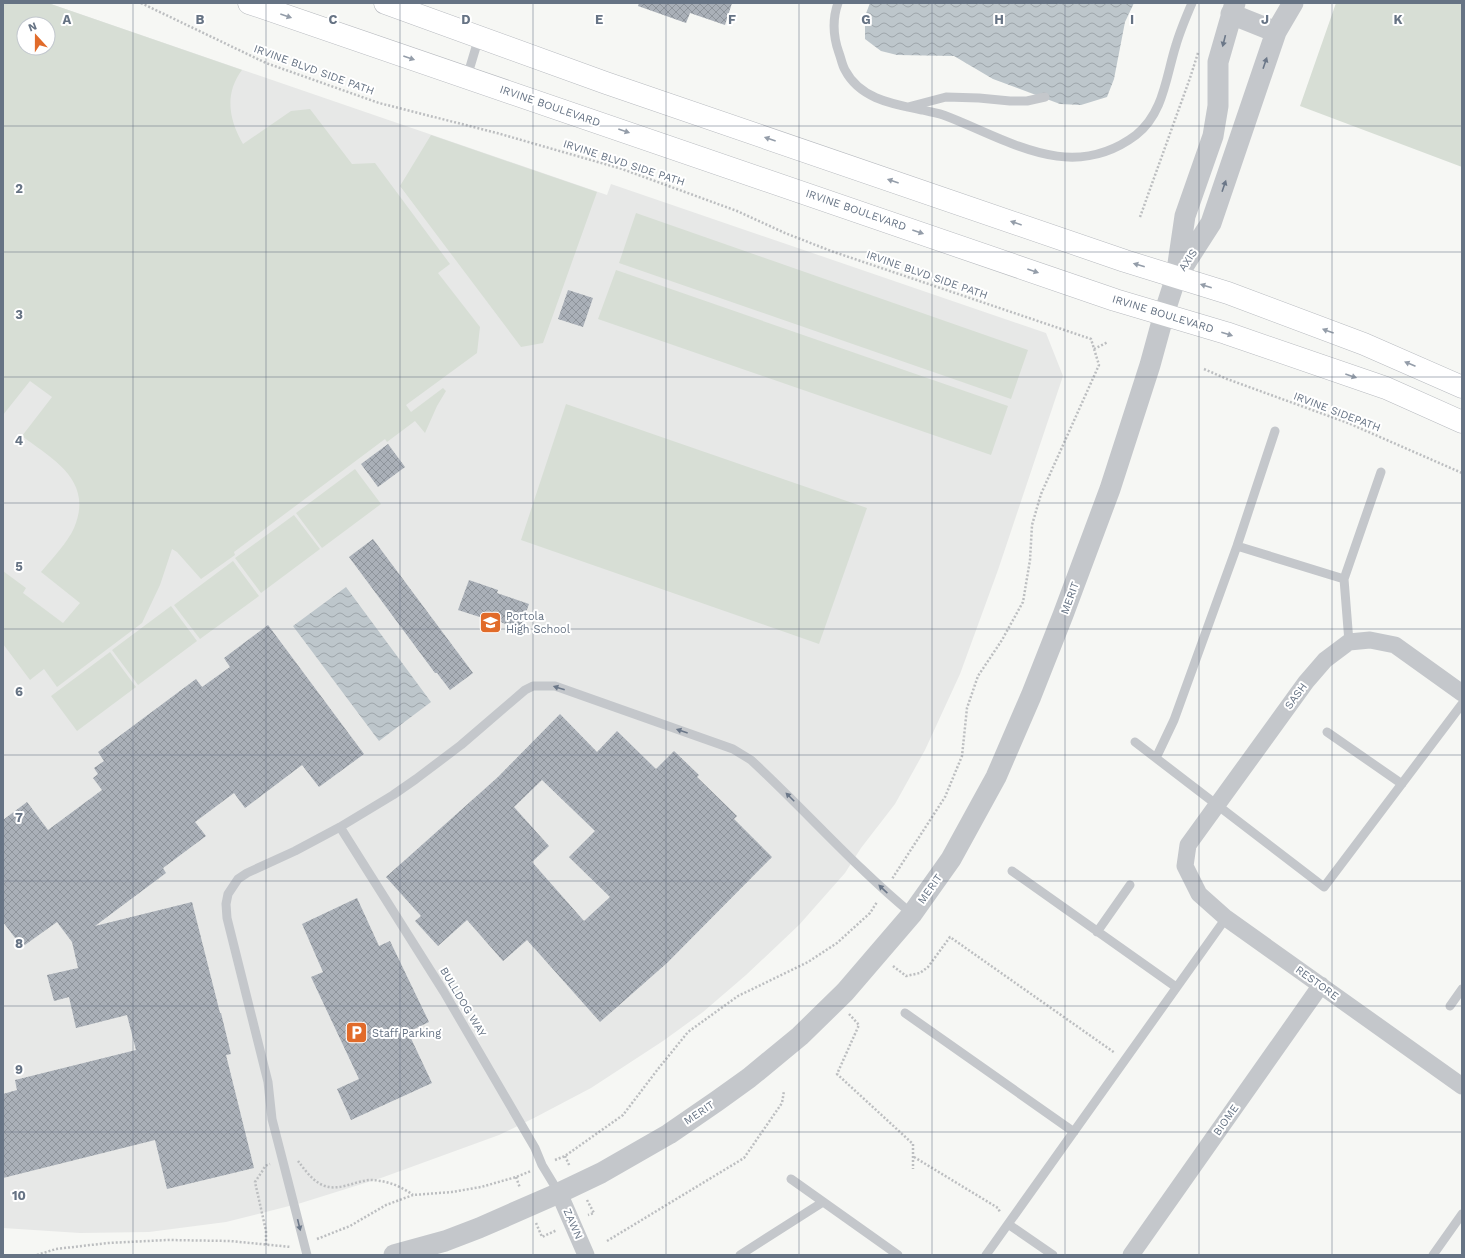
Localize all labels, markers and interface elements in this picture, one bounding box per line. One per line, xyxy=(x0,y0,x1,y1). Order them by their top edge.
text: A xyxy=(63,12,72,27)
text: B xyxy=(196,12,205,27)
text: C xyxy=(329,12,338,27)
text: D xyxy=(461,12,471,27)
text: E xyxy=(595,12,603,27)
text: F xyxy=(728,12,736,27)
text: G xyxy=(861,12,871,27)
text: H xyxy=(994,12,1004,27)
text: I xyxy=(1130,12,1134,27)
text: J xyxy=(1261,12,1269,27)
text: K xyxy=(1393,12,1403,27)
one-way arrow xyxy=(280,13,292,19)
north arrow xyxy=(16,16,56,56)
text: N xyxy=(26,20,39,35)
one-way arrow xyxy=(1221,34,1227,47)
street label: IRVINE BLVD SIDE PATH xyxy=(252,42,376,98)
one-way arrow xyxy=(403,55,415,61)
one-way arrow xyxy=(1263,57,1269,69)
street label: IRVINE BOULEVARD xyxy=(498,83,602,129)
one-way arrow xyxy=(619,129,631,135)
one-way arrow xyxy=(764,136,776,142)
street label: IRVINE BLVD SIDE PATH xyxy=(561,137,687,189)
one-way arrow xyxy=(887,178,899,184)
one-way arrow xyxy=(1221,180,1227,192)
text: 2 xyxy=(15,181,23,196)
street label: IRVINE BOULEVARD xyxy=(804,187,908,233)
one-way arrow xyxy=(1010,220,1022,226)
one-way arrow xyxy=(913,229,925,235)
street label: AXIS xyxy=(1176,246,1200,274)
street label: IRVINE BLVD SIDE PATH xyxy=(865,248,989,302)
one-way arrow xyxy=(1133,262,1145,268)
one-way arrow xyxy=(1027,268,1039,274)
one-way arrow xyxy=(1199,283,1211,289)
street label: IRVINE BOULEVARD xyxy=(1111,292,1215,336)
text: 3 xyxy=(15,307,23,322)
one-way arrow xyxy=(1321,328,1333,334)
one-way arrow xyxy=(1222,331,1234,337)
one-way arrow xyxy=(1404,361,1415,367)
one-way arrow xyxy=(1345,373,1357,379)
street label: IRVINE SIDEPATH xyxy=(1292,389,1382,435)
text: 4 xyxy=(15,433,24,448)
text: 5 xyxy=(15,559,23,574)
street label: MERIT xyxy=(1058,580,1082,616)
school or university icon: Portola High School xyxy=(478,609,504,635)
place label: Portola High School xyxy=(506,610,571,636)
street label: SASH xyxy=(1282,680,1310,712)
text: 6 xyxy=(15,684,23,699)
one-way arrow xyxy=(553,685,565,691)
one-way arrow xyxy=(675,728,687,734)
one-way arrow xyxy=(785,793,795,802)
text: 7 xyxy=(15,810,23,825)
street label: MERIT xyxy=(915,871,945,907)
one-way arrow xyxy=(878,884,888,894)
text: 8 xyxy=(15,936,23,951)
street label: RESTORE xyxy=(1293,963,1341,1003)
street label: BULLDOG WAY xyxy=(437,965,489,1040)
parking icon: Staff Parking xyxy=(344,1020,370,1046)
place label: Staff Parking xyxy=(372,1027,441,1040)
text: 9 xyxy=(15,1062,23,1077)
street label: MERIT xyxy=(681,1098,717,1128)
street label: BIOME xyxy=(1211,1102,1241,1138)
text: 10 xyxy=(12,1188,26,1203)
street label: ZAWN xyxy=(560,1207,586,1241)
one-way arrow xyxy=(296,1219,302,1231)

